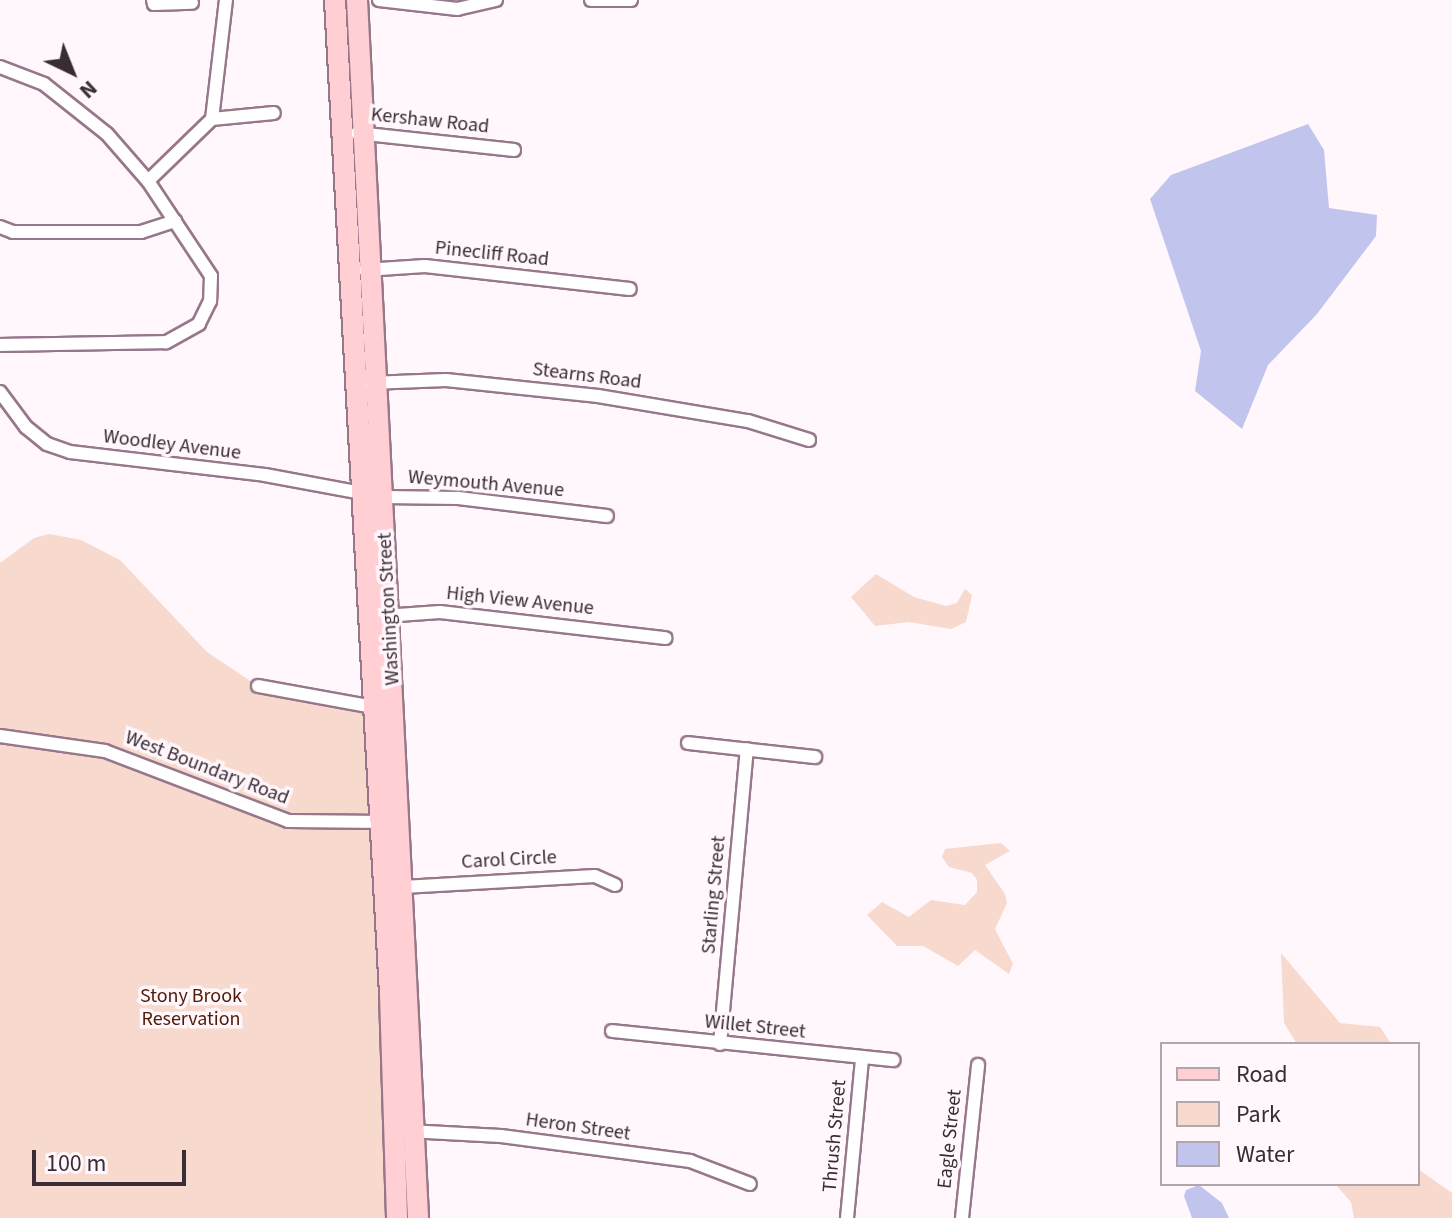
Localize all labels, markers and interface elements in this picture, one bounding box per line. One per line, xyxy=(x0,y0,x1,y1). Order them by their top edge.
north arrow xyxy=(32,32,112,112)
text: N xyxy=(72,73,105,106)
street label: Kershaw Road xyxy=(370,103,490,139)
street label: Pinecliff Road xyxy=(434,236,550,272)
street label: Stearns Road xyxy=(531,357,643,395)
street label: Woodley Avenue xyxy=(102,425,242,465)
street label: Weymouth Avenue xyxy=(407,465,565,503)
street label: Washington Street xyxy=(373,532,405,686)
street label: High View Avenue xyxy=(445,581,595,621)
street label: West Boundary Road xyxy=(122,726,292,810)
street label: Starling Street xyxy=(697,835,731,955)
street label: Carol Circle xyxy=(461,846,557,874)
park label: Stony Brook Reservation xyxy=(140,984,242,1031)
street label: Willet Street xyxy=(703,1010,807,1044)
legend xyxy=(1160,1042,1420,1186)
text: Road xyxy=(1236,1057,1288,1092)
street label: Thrush Street xyxy=(818,1079,852,1193)
street label: Eagle Street xyxy=(933,1088,967,1190)
text: Park xyxy=(1236,1097,1281,1132)
street label: Heron Street xyxy=(524,1108,632,1146)
scale bar xyxy=(36,1134,190,1184)
text: Water xyxy=(1236,1137,1294,1172)
text: 100 m xyxy=(46,1146,106,1181)

